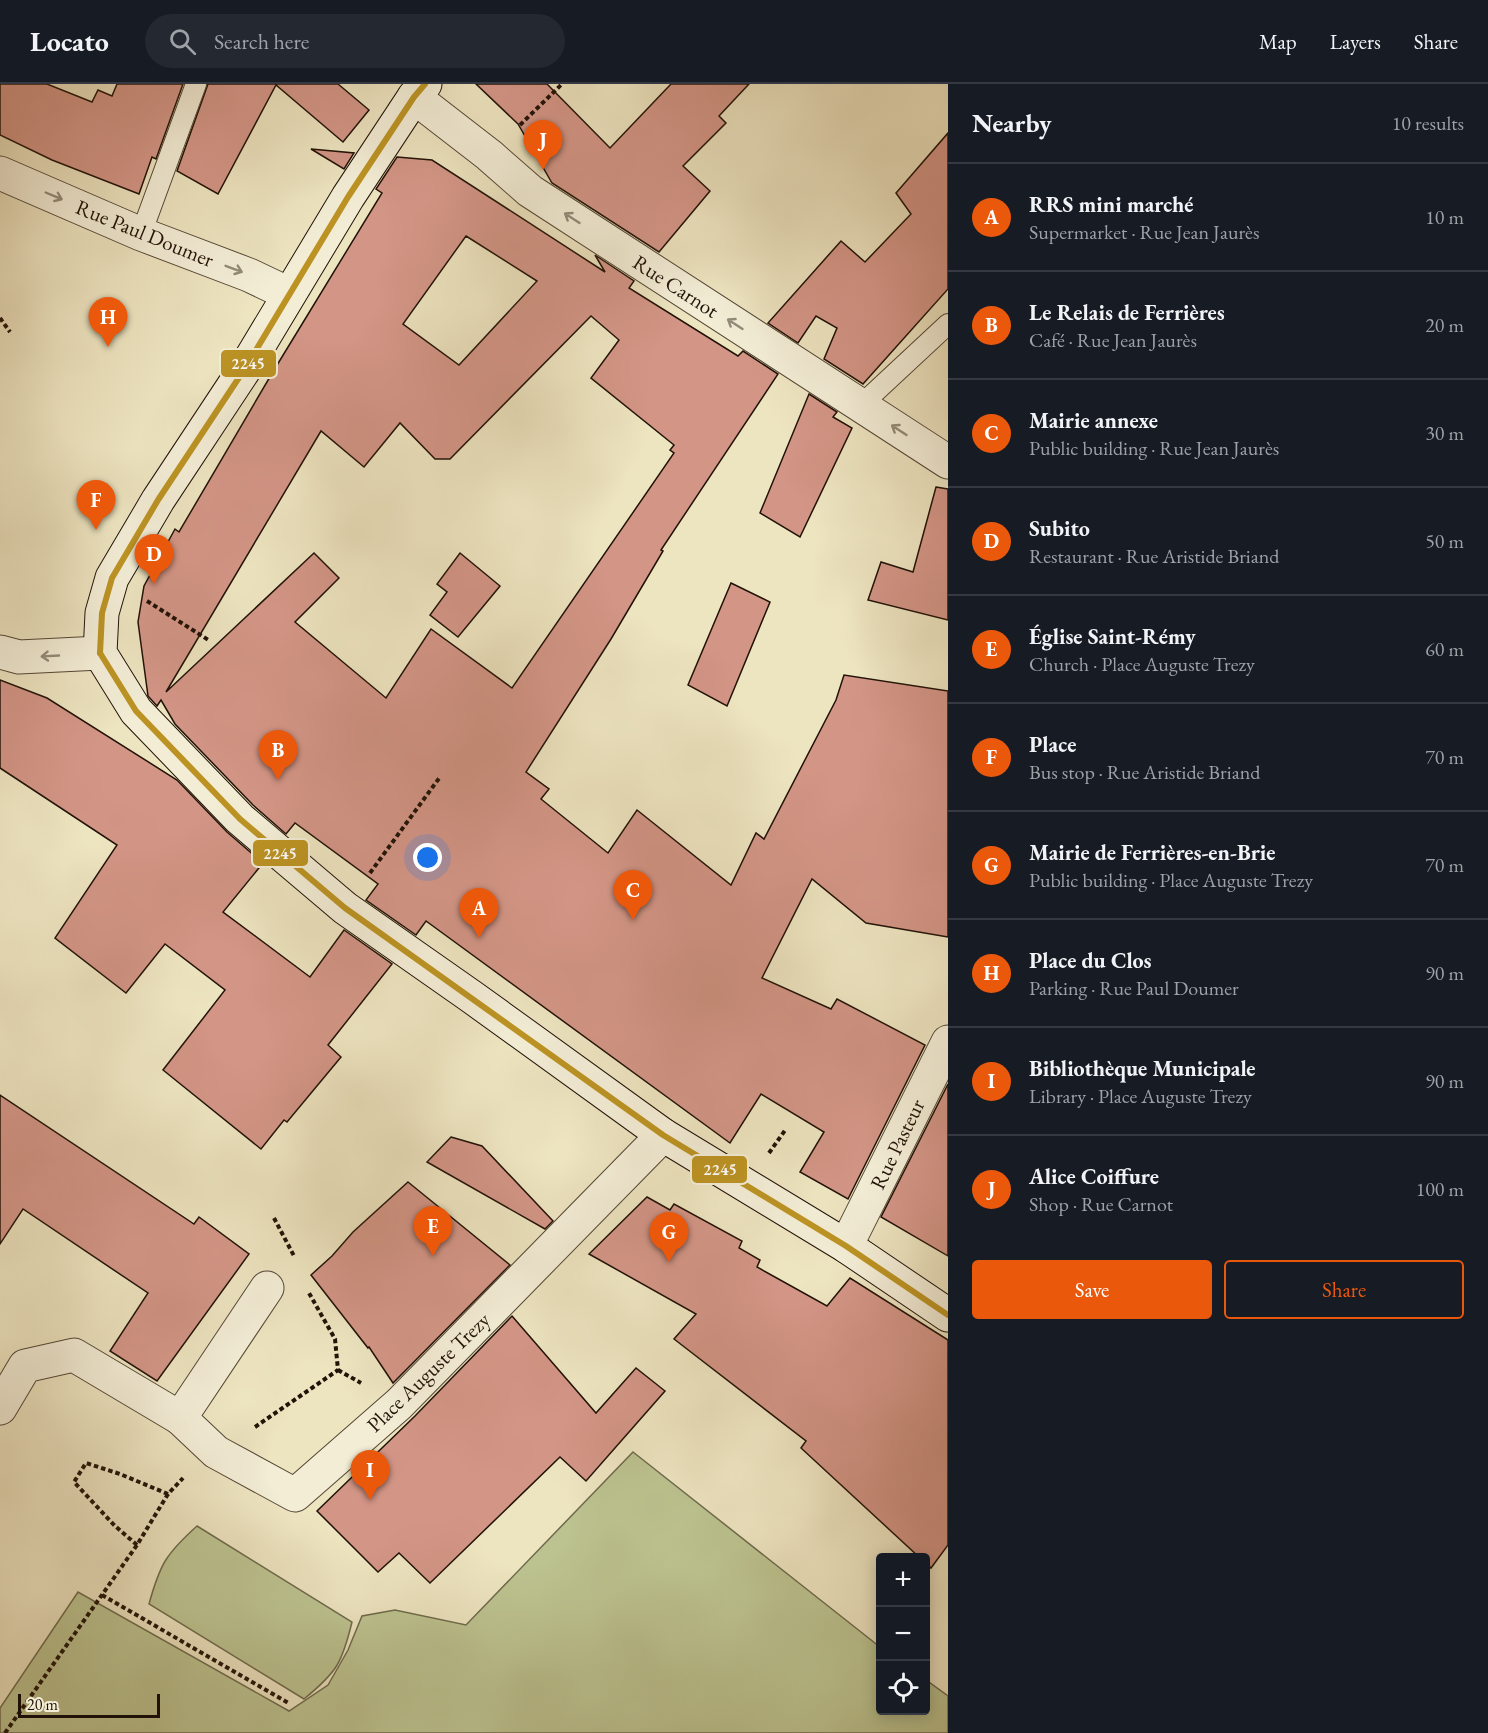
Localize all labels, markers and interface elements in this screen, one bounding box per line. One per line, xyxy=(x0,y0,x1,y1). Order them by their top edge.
search box xyxy=(145,14,565,68)
text: Locato xyxy=(30,23,109,59)
icon: search xyxy=(166,25,199,58)
text: Search here xyxy=(214,27,309,56)
text: Map xyxy=(1259,28,1297,55)
text: Layers xyxy=(1330,28,1381,55)
text: Share xyxy=(1414,28,1458,55)
text: Nearby xyxy=(972,106,1052,140)
text: 10 results xyxy=(1392,110,1464,136)
pin: J xyxy=(524,120,562,170)
text: RRS mini marché xyxy=(1029,190,1193,219)
one-way arrow xyxy=(44,191,62,202)
street label: Rue Paul Doumer xyxy=(72,193,218,273)
text: A xyxy=(984,204,999,230)
text: 10 m xyxy=(1425,204,1464,230)
one-way arrow xyxy=(564,212,580,224)
text: Supermarket · Rue Jean Jaurès xyxy=(1029,219,1259,245)
street label: Rue Carnot xyxy=(628,248,724,324)
one-way arrow xyxy=(225,264,243,275)
pin: H xyxy=(88,298,128,347)
text: Le Relais de Ferrières xyxy=(1029,298,1225,327)
text: B xyxy=(985,312,998,338)
text: 20 m xyxy=(1425,312,1464,338)
one-way arrow xyxy=(727,318,744,330)
text: Café · Rue Jean Jaurès xyxy=(1029,327,1197,353)
line badge: 2245 xyxy=(220,349,277,378)
text: 2245 xyxy=(231,353,265,374)
text: Mairie annexe xyxy=(1029,406,1158,435)
text: C xyxy=(984,420,999,446)
text: 30 m xyxy=(1425,420,1464,446)
one-way arrow xyxy=(891,424,908,436)
text: Public building · Rue Jean Jaurès xyxy=(1029,435,1279,461)
pin: F xyxy=(76,480,116,530)
text: Subito xyxy=(1029,514,1090,543)
text: D xyxy=(984,528,999,554)
text: 50 m xyxy=(1425,528,1464,554)
pin: D xyxy=(134,534,174,584)
text: Restaurant · Rue Aristide Briand xyxy=(1029,543,1279,569)
text: Église Saint-Rémy xyxy=(1029,622,1196,651)
text: E xyxy=(986,636,997,662)
text: 60 m xyxy=(1425,636,1464,662)
one-way arrow xyxy=(40,650,60,661)
text: Church · Place Auguste Trezy xyxy=(1029,651,1255,677)
pin: B xyxy=(258,730,298,780)
text: Place xyxy=(1029,730,1076,759)
text: F xyxy=(986,744,997,770)
text: 70 m xyxy=(1425,744,1464,770)
text: Bus stop · Rue Aristide Briand xyxy=(1029,759,1260,785)
text: Mairie de Ferrières-en-Brie xyxy=(1029,838,1275,867)
line badge: 2245 xyxy=(252,839,309,867)
text: 2245 xyxy=(263,843,297,864)
your location xyxy=(413,843,442,872)
text: G xyxy=(984,852,999,878)
text: 70 m xyxy=(1425,852,1464,878)
text: Public building · Place Auguste Trezy xyxy=(1029,867,1313,893)
pin: C xyxy=(614,870,652,920)
pin: A xyxy=(460,888,498,938)
text: Place du Clos xyxy=(1029,946,1151,975)
text: H xyxy=(983,960,1000,986)
text: 90 m xyxy=(1425,960,1464,986)
text: Parking · Rue Paul Doumer xyxy=(1029,975,1239,1001)
text: Bibliothèque Municipale xyxy=(1029,1054,1255,1083)
text: I xyxy=(988,1068,995,1094)
text: 90 m xyxy=(1425,1068,1464,1094)
text: Library · Place Auguste Trezy xyxy=(1029,1083,1252,1109)
street label: Rue Pasteur xyxy=(864,1094,930,1194)
line badge: 2245 xyxy=(691,1155,748,1184)
text: 2245 xyxy=(703,1159,737,1180)
text: Alice Coiffure xyxy=(1029,1162,1159,1191)
text: J xyxy=(988,1176,995,1202)
text: 100 m xyxy=(1416,1176,1464,1202)
text: Shop · Rue Carnot xyxy=(1029,1191,1173,1217)
pin: E xyxy=(414,1206,452,1256)
pin: G xyxy=(650,1212,688,1262)
button: Save xyxy=(972,1260,1212,1319)
button: Share xyxy=(1224,1260,1464,1319)
street label: Place Auguste Trezy xyxy=(361,1306,496,1438)
pin: I xyxy=(350,1450,389,1500)
map controls xyxy=(876,1553,930,1715)
button: + xyxy=(876,1553,930,1607)
button: − xyxy=(876,1607,930,1661)
button: locate xyxy=(876,1661,930,1715)
scale bar xyxy=(18,1691,160,1718)
text: 20 m xyxy=(27,1694,58,1715)

